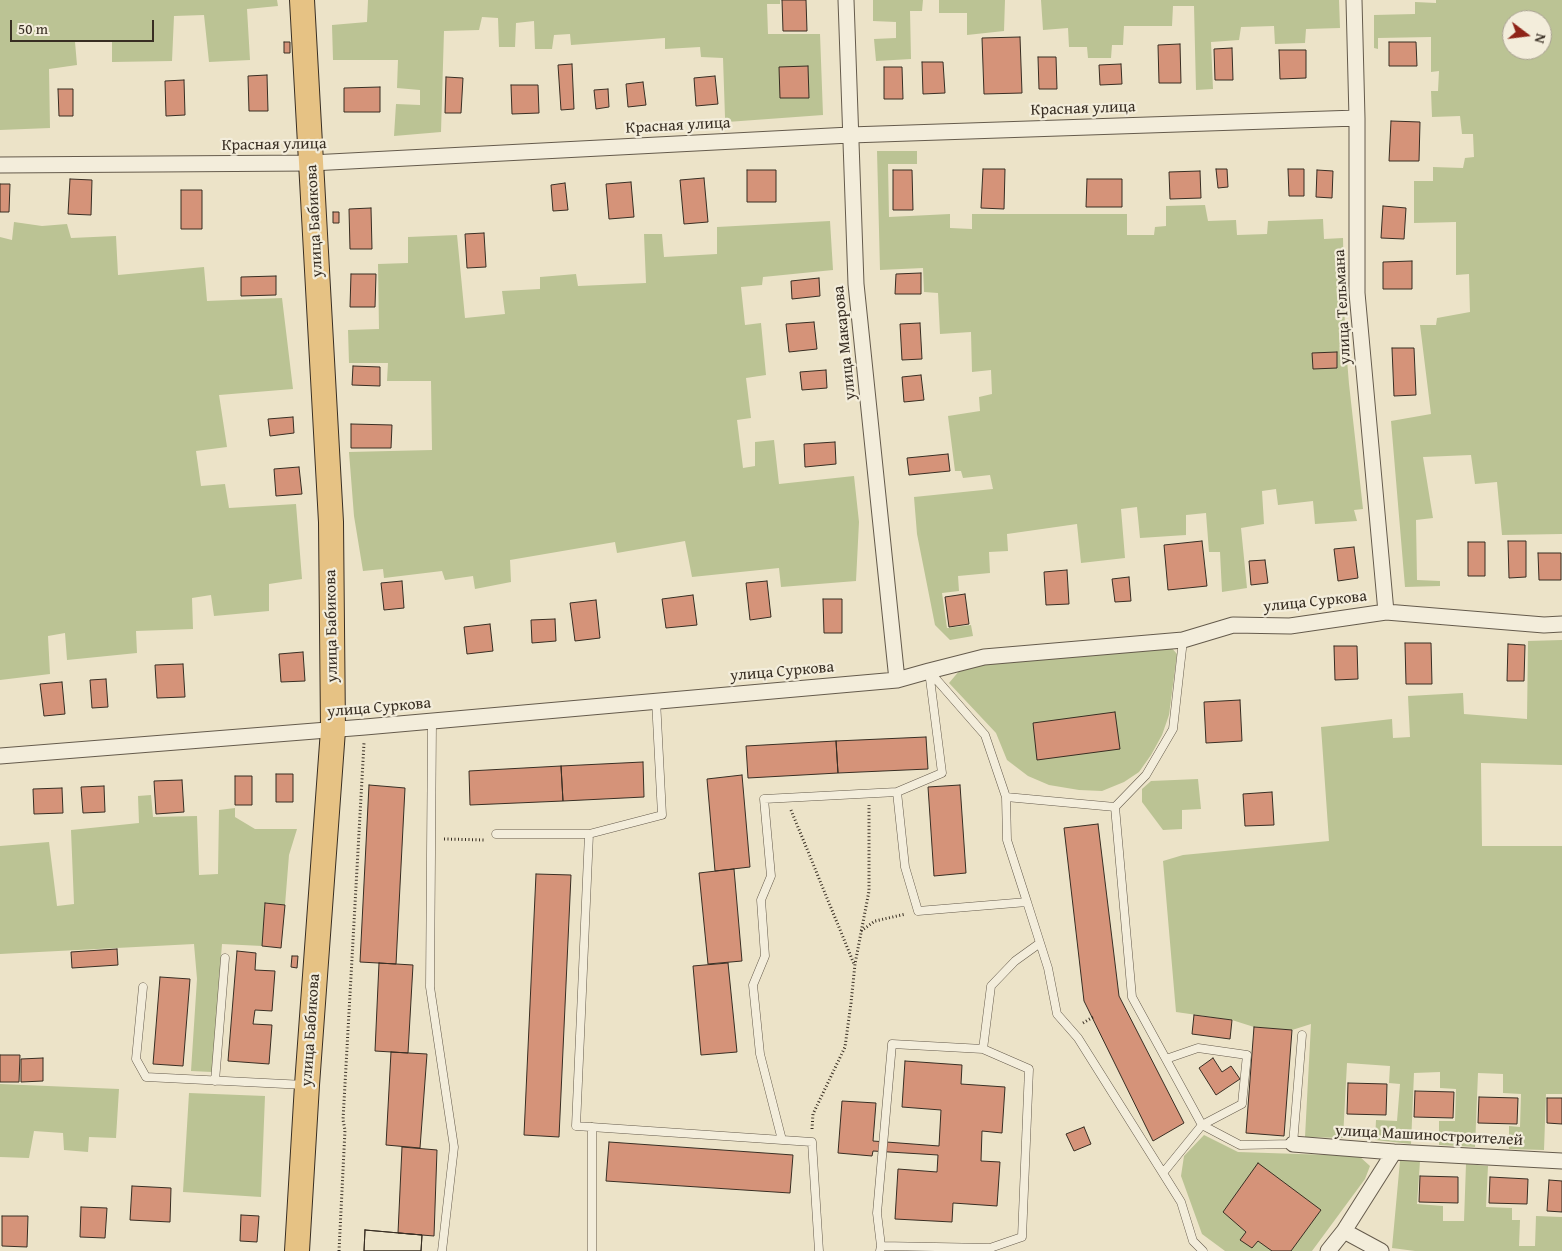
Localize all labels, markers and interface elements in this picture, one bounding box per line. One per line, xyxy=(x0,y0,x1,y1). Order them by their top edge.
scale bar xyxy=(12,10,156,42)
north arrow xyxy=(1502,10,1552,60)
text: 50 m xyxy=(18,18,48,39)
text: N xyxy=(1530,32,1551,46)
street label: Красная улица xyxy=(1030,98,1136,120)
street label: Красная улица xyxy=(625,114,731,138)
street label: Красная улица xyxy=(221,134,327,156)
street label: улица Бабикова xyxy=(302,164,328,278)
street label: улица Тельмана xyxy=(1330,249,1356,365)
street label: улица Макарова xyxy=(829,285,861,401)
street label: улица Бабикова xyxy=(321,569,343,683)
street label: улица Суркова xyxy=(1262,587,1368,617)
street label: улица Суркова xyxy=(729,658,835,686)
street label: улица Суркова xyxy=(326,694,432,722)
street label: улица Бабикова xyxy=(297,973,325,1087)
street label: улица Машиностроителей xyxy=(1335,1121,1523,1151)

